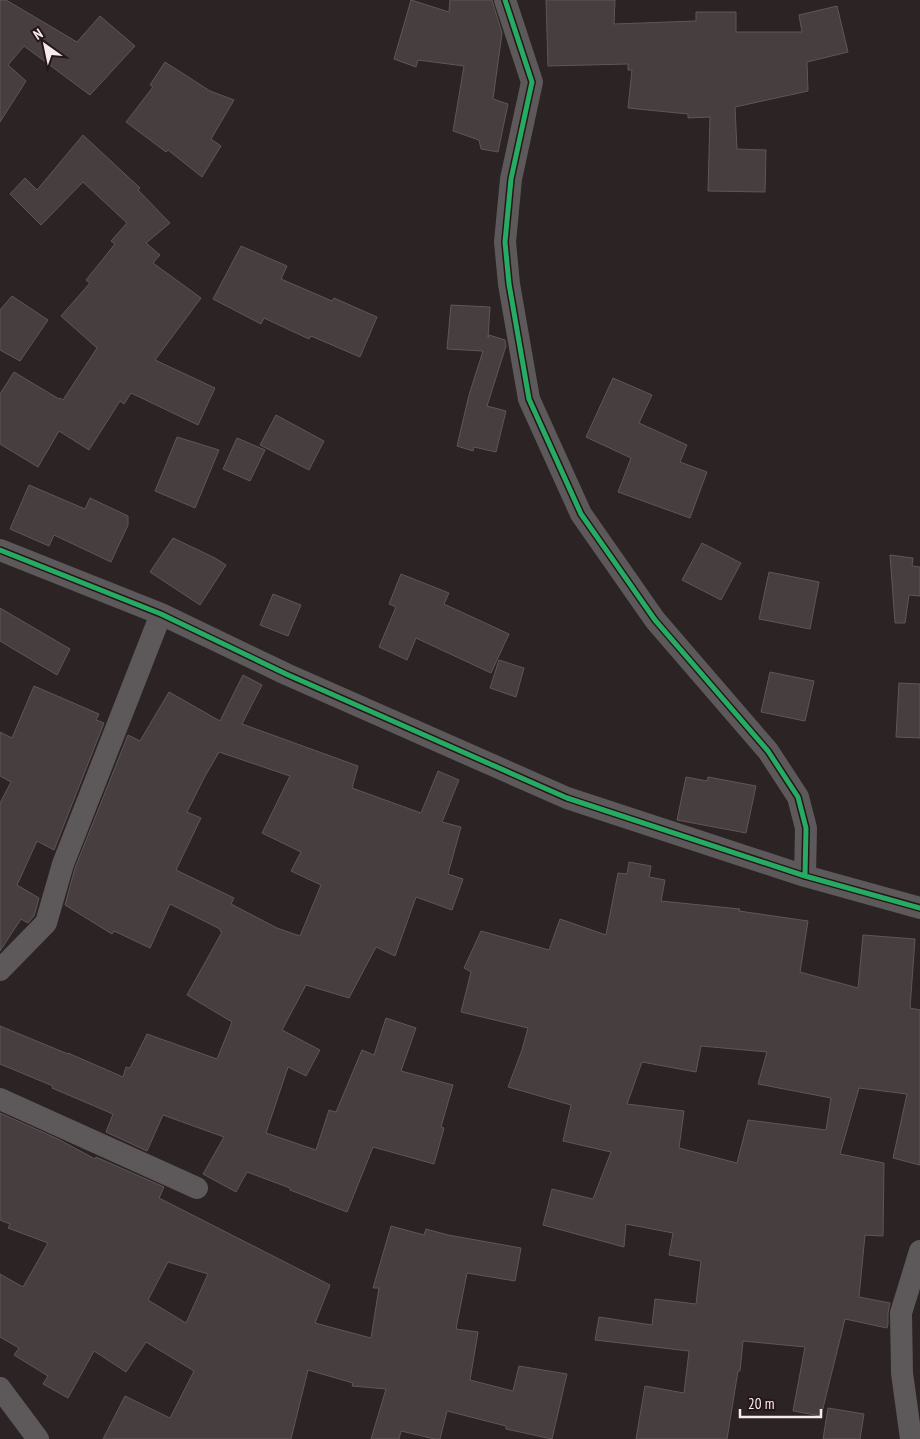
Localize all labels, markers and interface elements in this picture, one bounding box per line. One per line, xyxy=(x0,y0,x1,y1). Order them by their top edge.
north arrow xyxy=(20,20,70,70)
text: N xyxy=(30,24,46,44)
scale bar xyxy=(740,1386,821,1418)
text: 20 m xyxy=(748,1394,774,1413)

